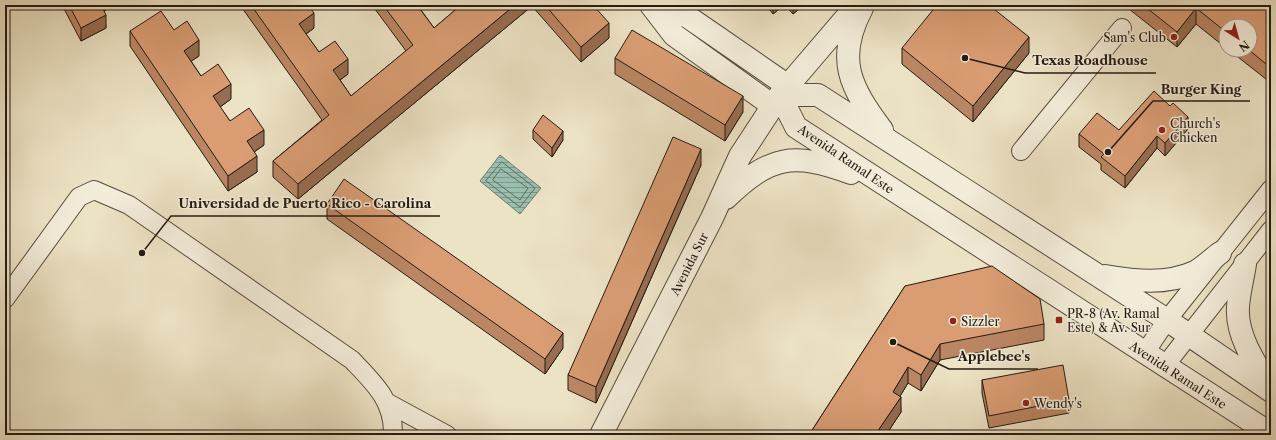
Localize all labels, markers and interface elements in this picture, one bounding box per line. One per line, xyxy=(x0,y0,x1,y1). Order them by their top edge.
north arrow xyxy=(1218,18,1258,58)
place label: Sam's Club xyxy=(1103,30,1166,45)
marker: Sam's Club xyxy=(1169,32,1179,42)
text: N xyxy=(1236,38,1252,55)
callout: Texas Roadhouse xyxy=(1025,48,1156,73)
text: Texas Roadhouse xyxy=(1032,52,1148,68)
callout: Burger King xyxy=(1153,76,1250,101)
text: Burger King xyxy=(1161,81,1242,97)
place label: Church's Chicken xyxy=(1170,116,1220,145)
street label: Avenida Ramal Este xyxy=(794,121,897,197)
marker: Church's Chicken xyxy=(1157,125,1167,135)
callout: Universidad de Puerto Rico - Carolina xyxy=(171,191,440,216)
text: Universidad de Puerto Rico - Carolina xyxy=(179,195,432,211)
street label: Avenida Sur xyxy=(666,230,711,299)
place label: PR-8 (Av. Ramal Este) & Av. Sur xyxy=(1067,306,1160,335)
place label: Sizzler xyxy=(961,314,1000,329)
marker: PR-8 (Av. Ramal Este) & Av. Sur xyxy=(1054,315,1064,325)
marker: Sizzler xyxy=(948,316,958,326)
street label: Avenida Ramal Este xyxy=(1126,337,1230,412)
callout: Applebee's xyxy=(949,344,1038,369)
text: Applebee's xyxy=(957,348,1030,364)
place label: Wendy's xyxy=(1033,396,1082,411)
marker: Wendy's xyxy=(1021,398,1031,408)

